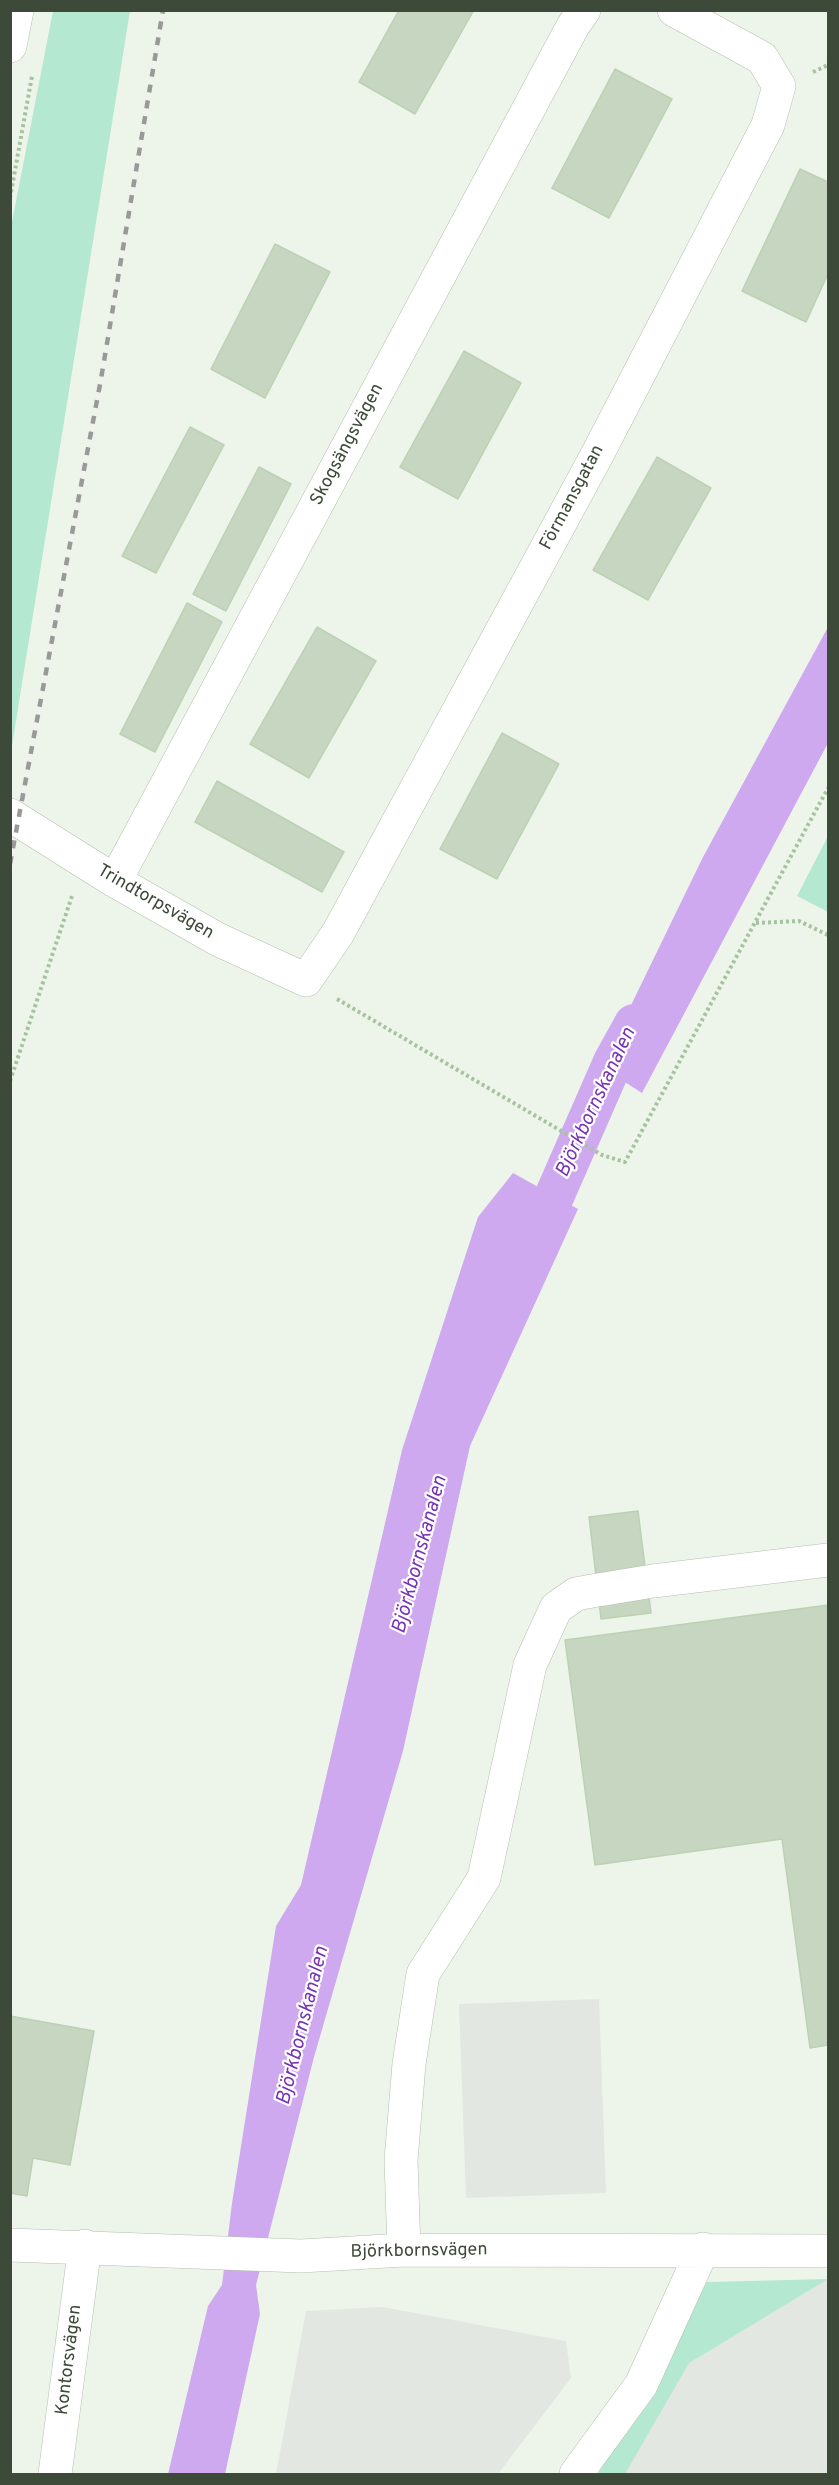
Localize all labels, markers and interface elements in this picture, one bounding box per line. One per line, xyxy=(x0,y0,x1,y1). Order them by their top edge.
street label: Skogsängsvägen xyxy=(307,380,389,510)
street label: Förmansgatan xyxy=(536,442,610,554)
street label: Trindtorpsvägen xyxy=(93,861,217,945)
water label: Björkbornskanalen xyxy=(552,1024,642,1182)
water label: Björkbornskanalen xyxy=(388,1474,454,1636)
water label: Björkbornskanalen xyxy=(273,1944,335,2108)
street label: Björkbornsvägen xyxy=(350,2240,488,2264)
street label: Kontorsvägen xyxy=(53,2304,87,2416)

